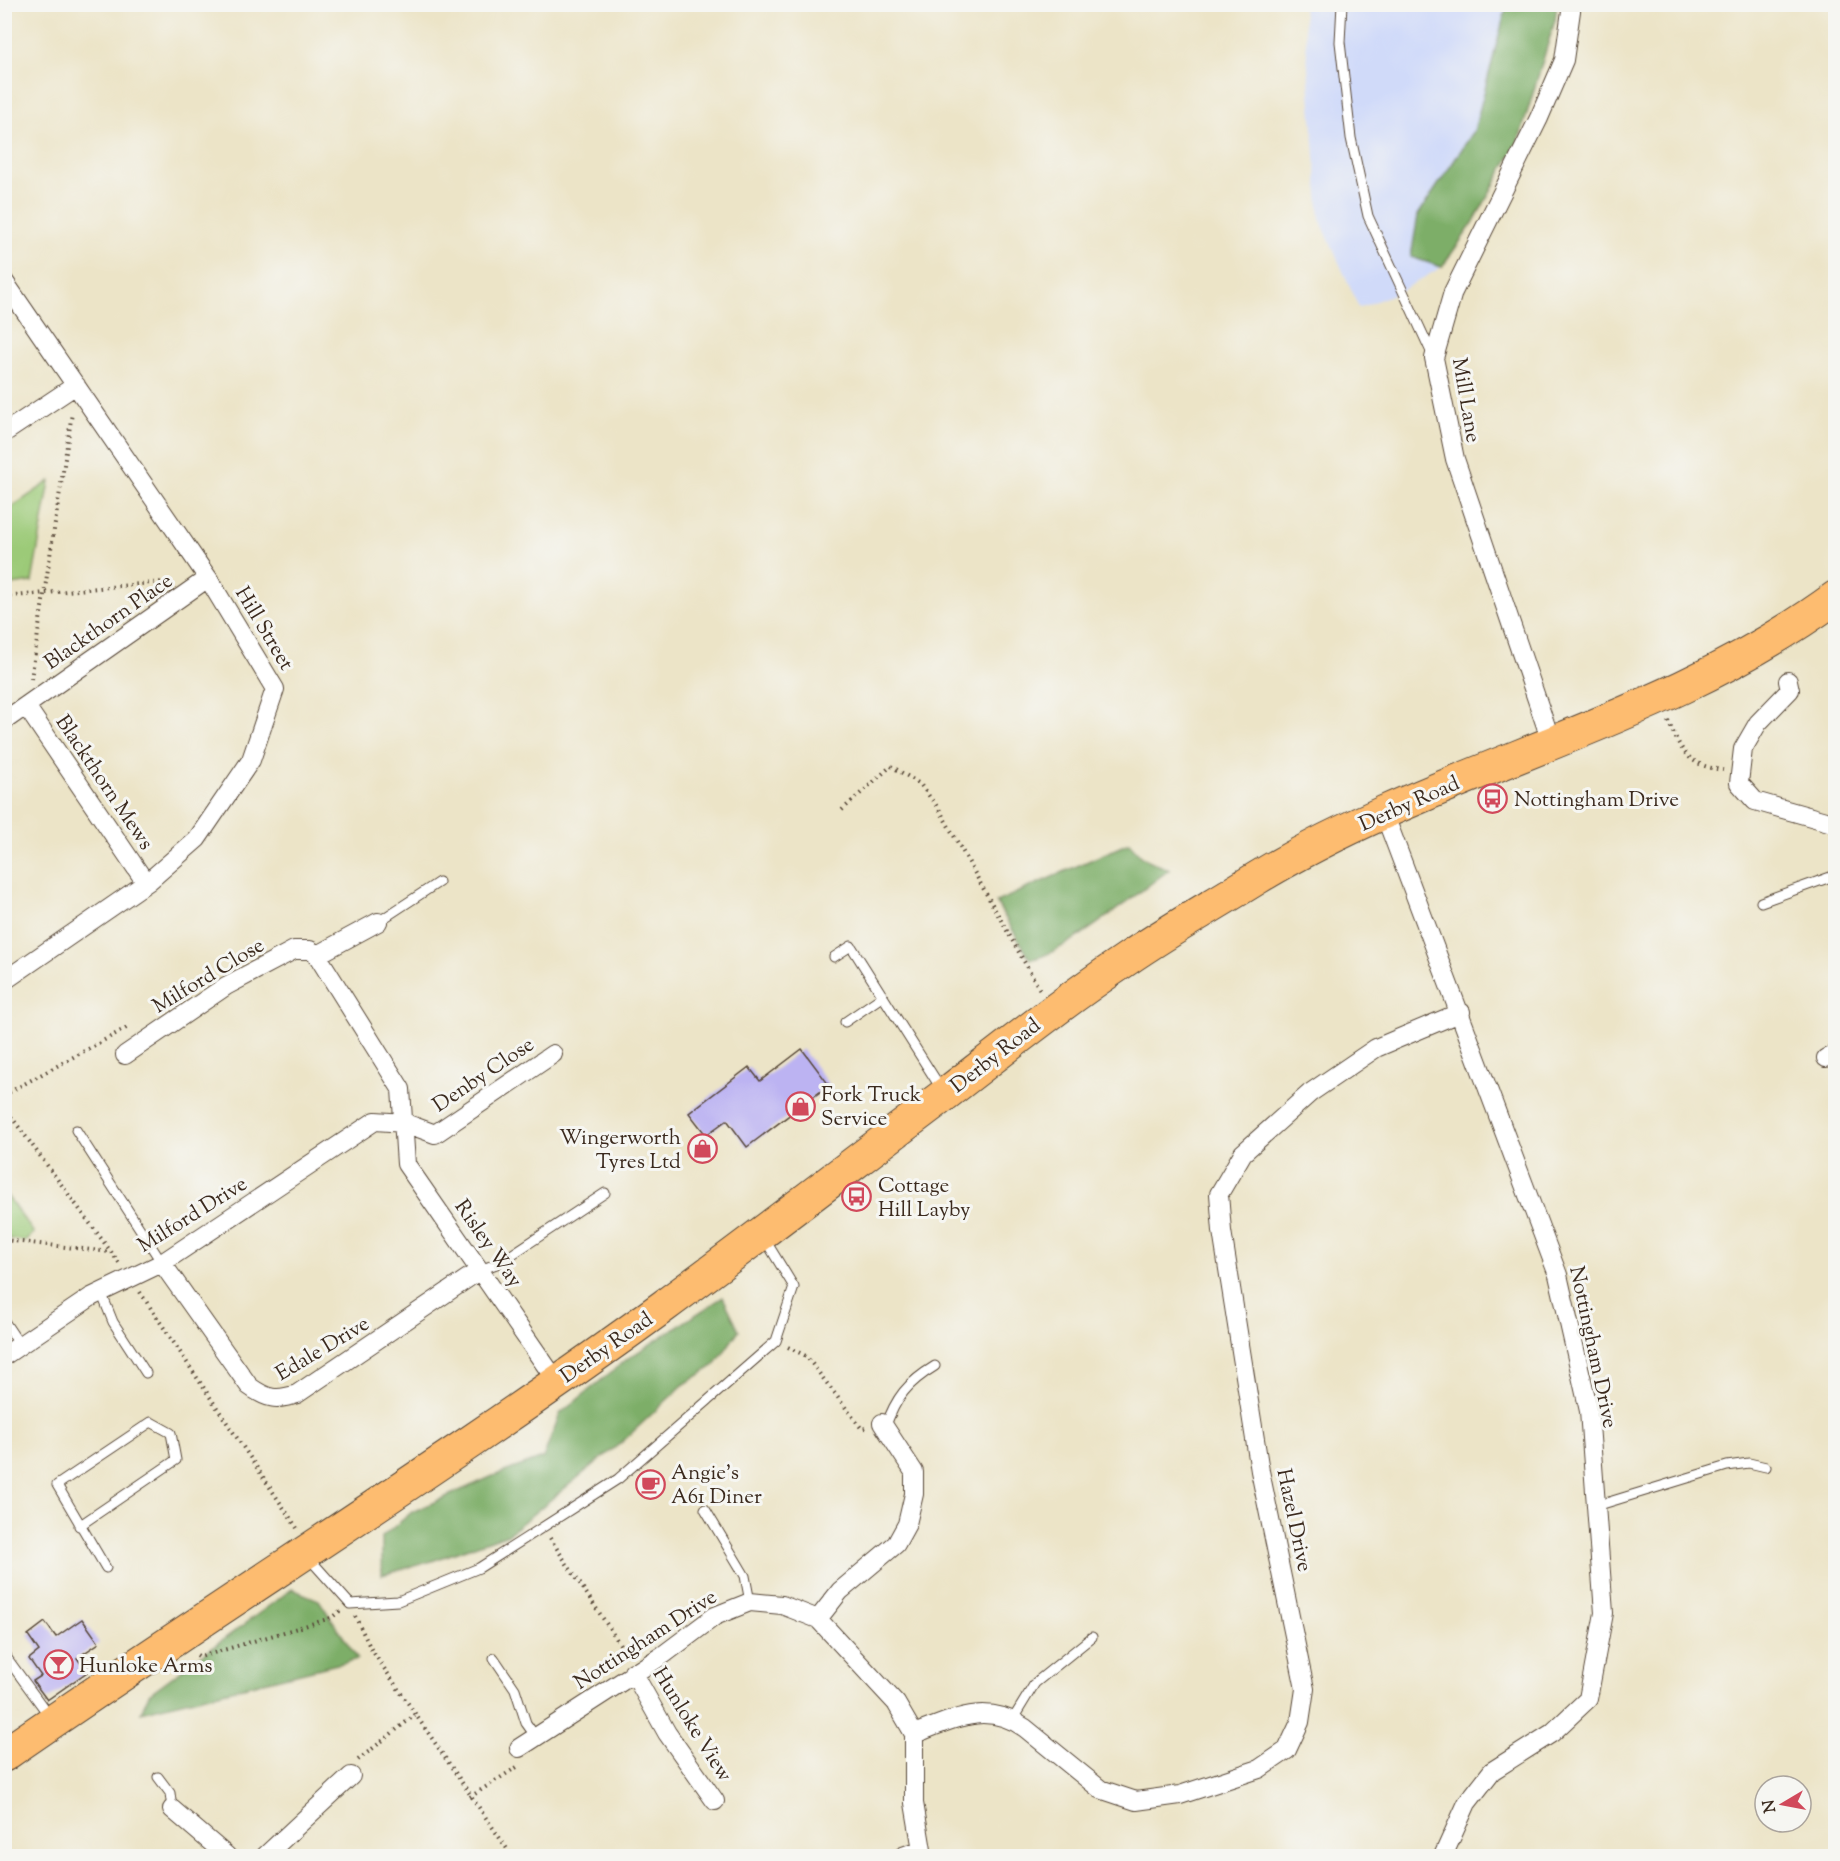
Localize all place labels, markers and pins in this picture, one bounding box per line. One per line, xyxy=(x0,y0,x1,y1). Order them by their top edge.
bus stop icon: Nottingham Drive xyxy=(1477,783,1509,815)
place label: Nottingham Drive xyxy=(1514,786,1679,816)
place label: Fork Truck Service xyxy=(821,1081,922,1135)
shop icon: Fork Truck Service xyxy=(784,1090,816,1122)
place label: Wingerworth Tyres Ltd xyxy=(559,1124,681,1178)
shop icon: Wingerworth Tyres Ltd xyxy=(686,1133,718,1165)
place label: Cottage Hill Layby xyxy=(878,1172,971,1226)
bus stop icon: Cottage Hill Layby xyxy=(841,1181,873,1213)
place label: Angie's A61 Diner xyxy=(671,1459,762,1513)
cafe icon: Angie's A61 Diner xyxy=(634,1468,666,1500)
bar icon: Hunloke Arms xyxy=(42,1649,74,1681)
place label: Hunloke Arms xyxy=(79,1652,213,1682)

